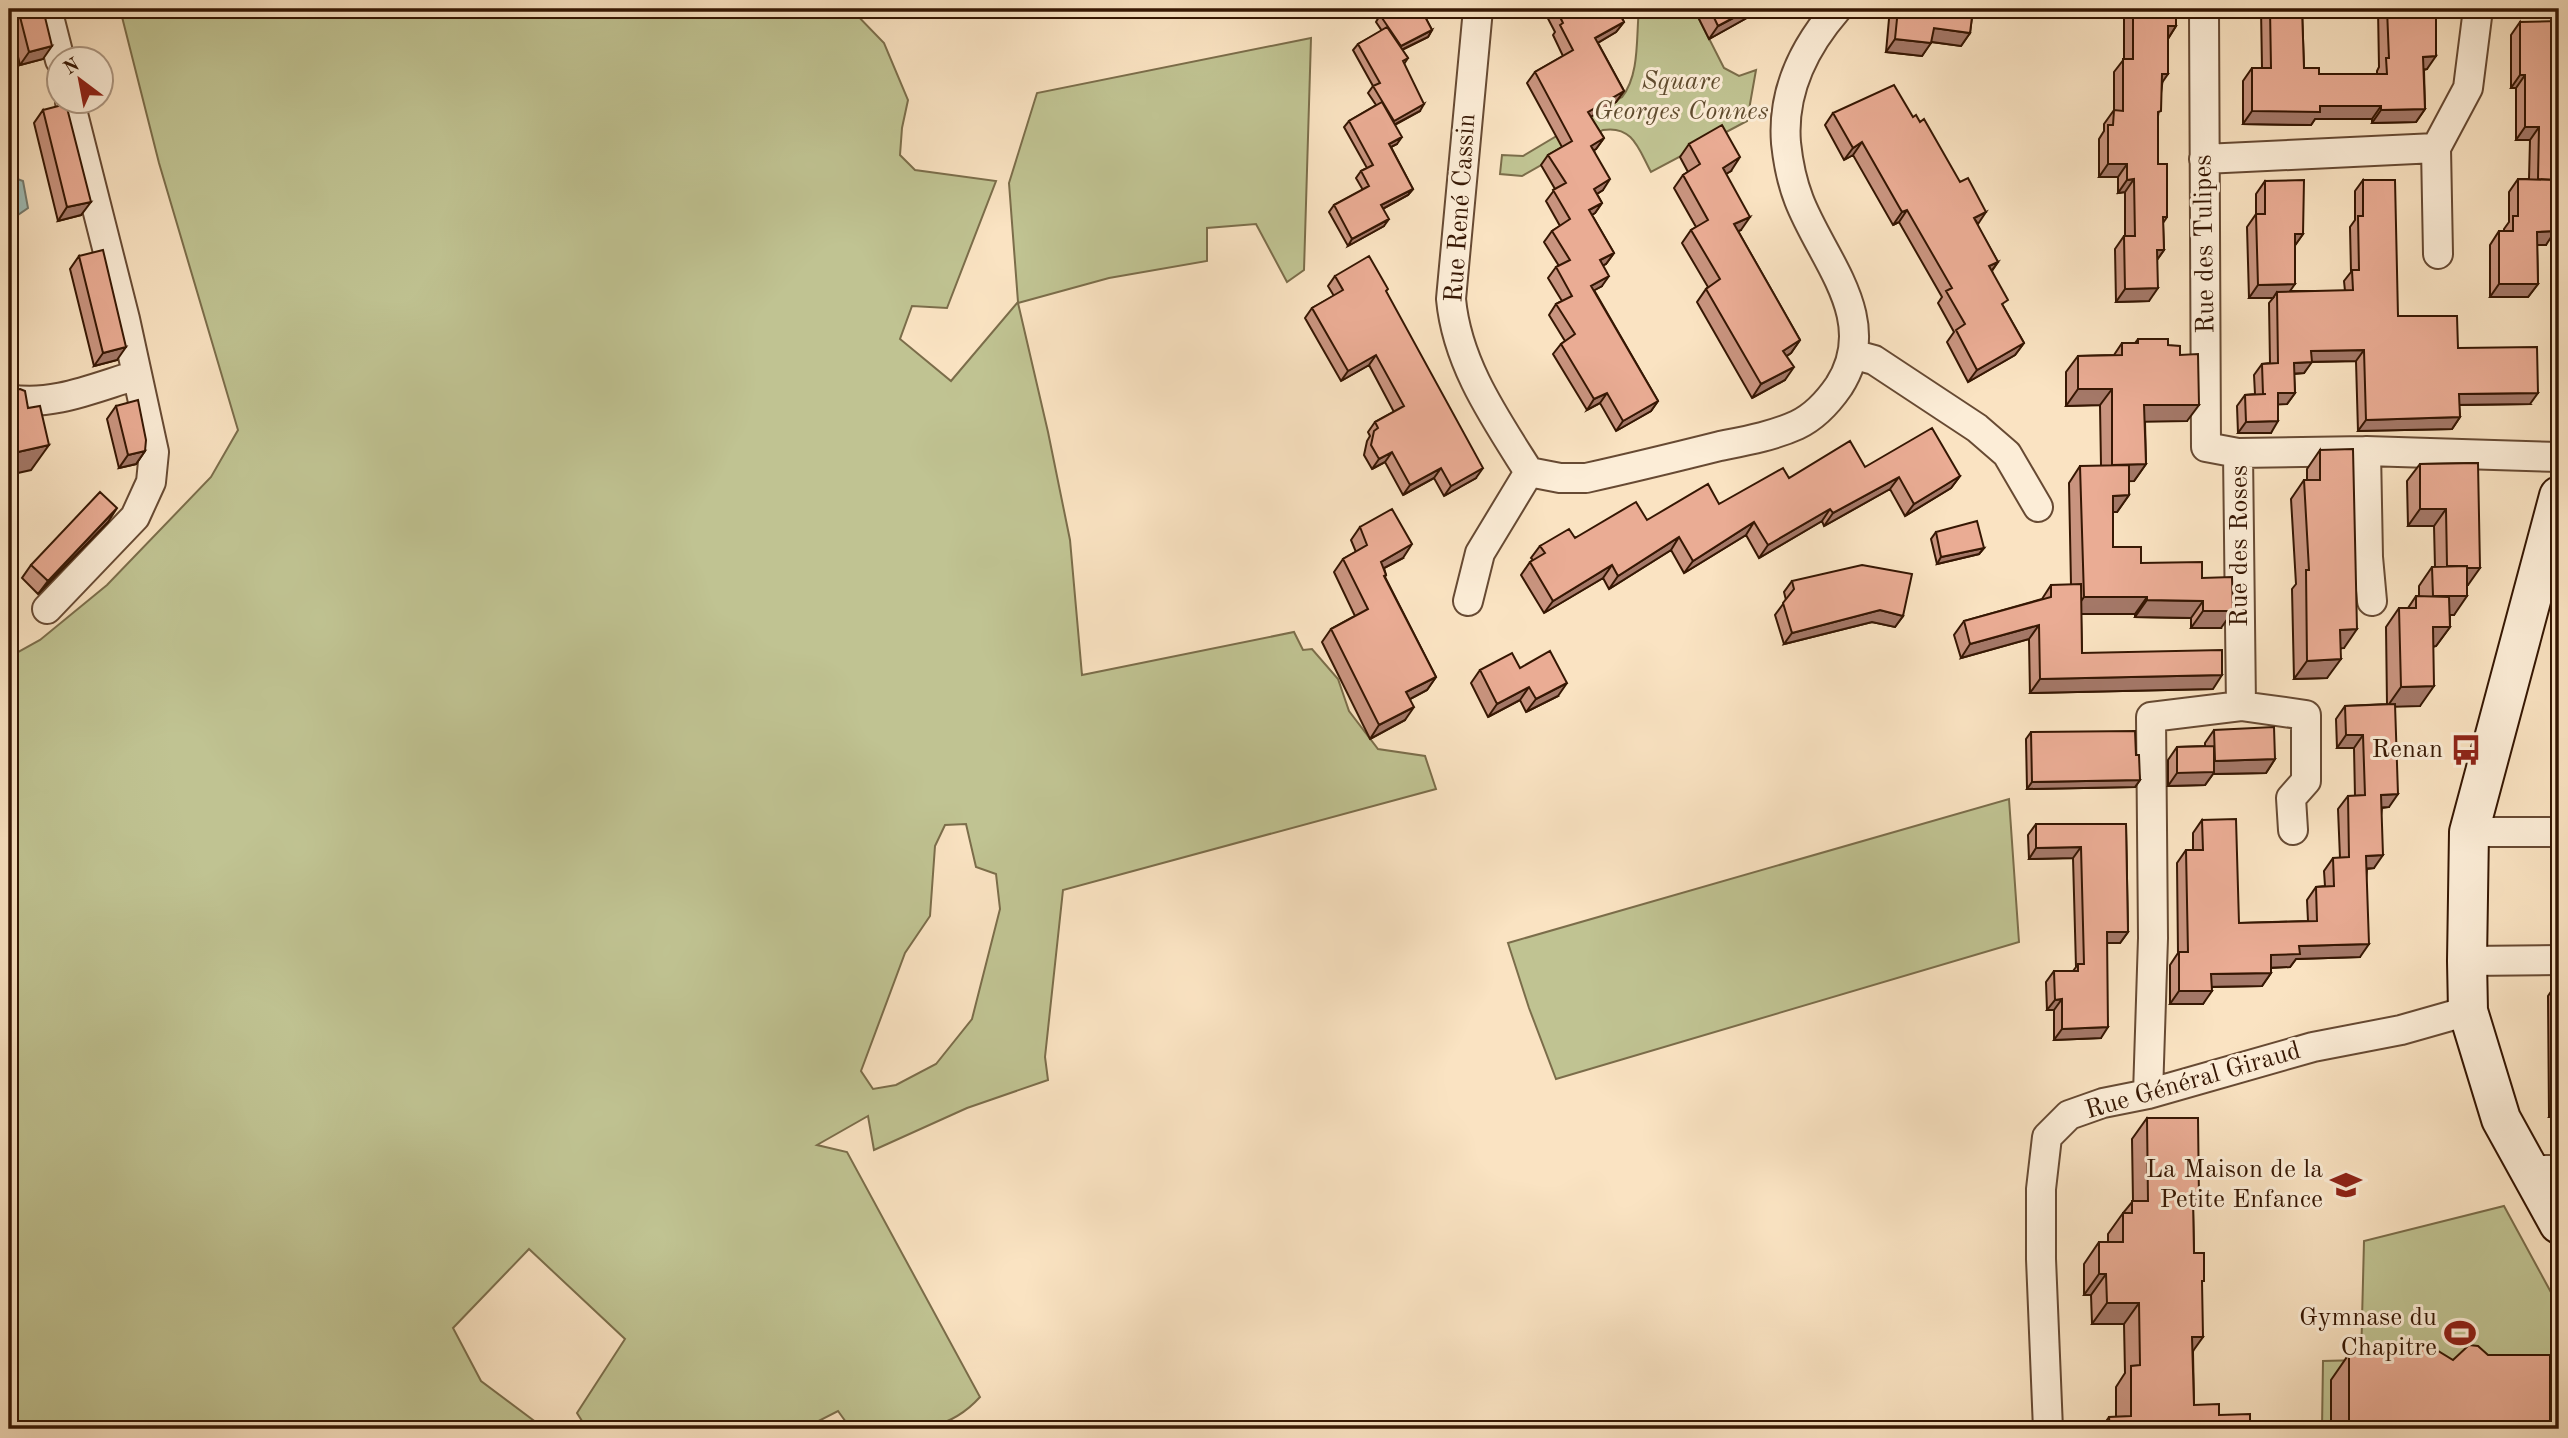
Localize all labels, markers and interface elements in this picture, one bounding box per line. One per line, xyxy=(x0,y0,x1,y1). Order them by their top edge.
north arrow xyxy=(46,46,116,116)
text: N xyxy=(61,56,84,80)
park label: Square Georges Connes xyxy=(1593,69,1769,125)
street label: Rue René Cassin xyxy=(1441,113,1481,303)
street label: Rue des Tulipes xyxy=(2190,154,2220,334)
street label: Rue des Roses xyxy=(2227,465,2253,627)
bus stop icon: Renan xyxy=(2449,733,2483,767)
place label: Renan xyxy=(2371,737,2443,763)
street label: Rue Général Giraud xyxy=(2082,1038,2304,1124)
place label: La Maison de la Petite Enfance xyxy=(2146,1157,2323,1213)
school or university icon: La Maison de la Petite Enfance xyxy=(2329,1168,2363,1202)
place label: Gymnase du Chapitre xyxy=(2299,1305,2437,1361)
sports icon: Gymnase du Chapitre xyxy=(2443,1316,2477,1350)

